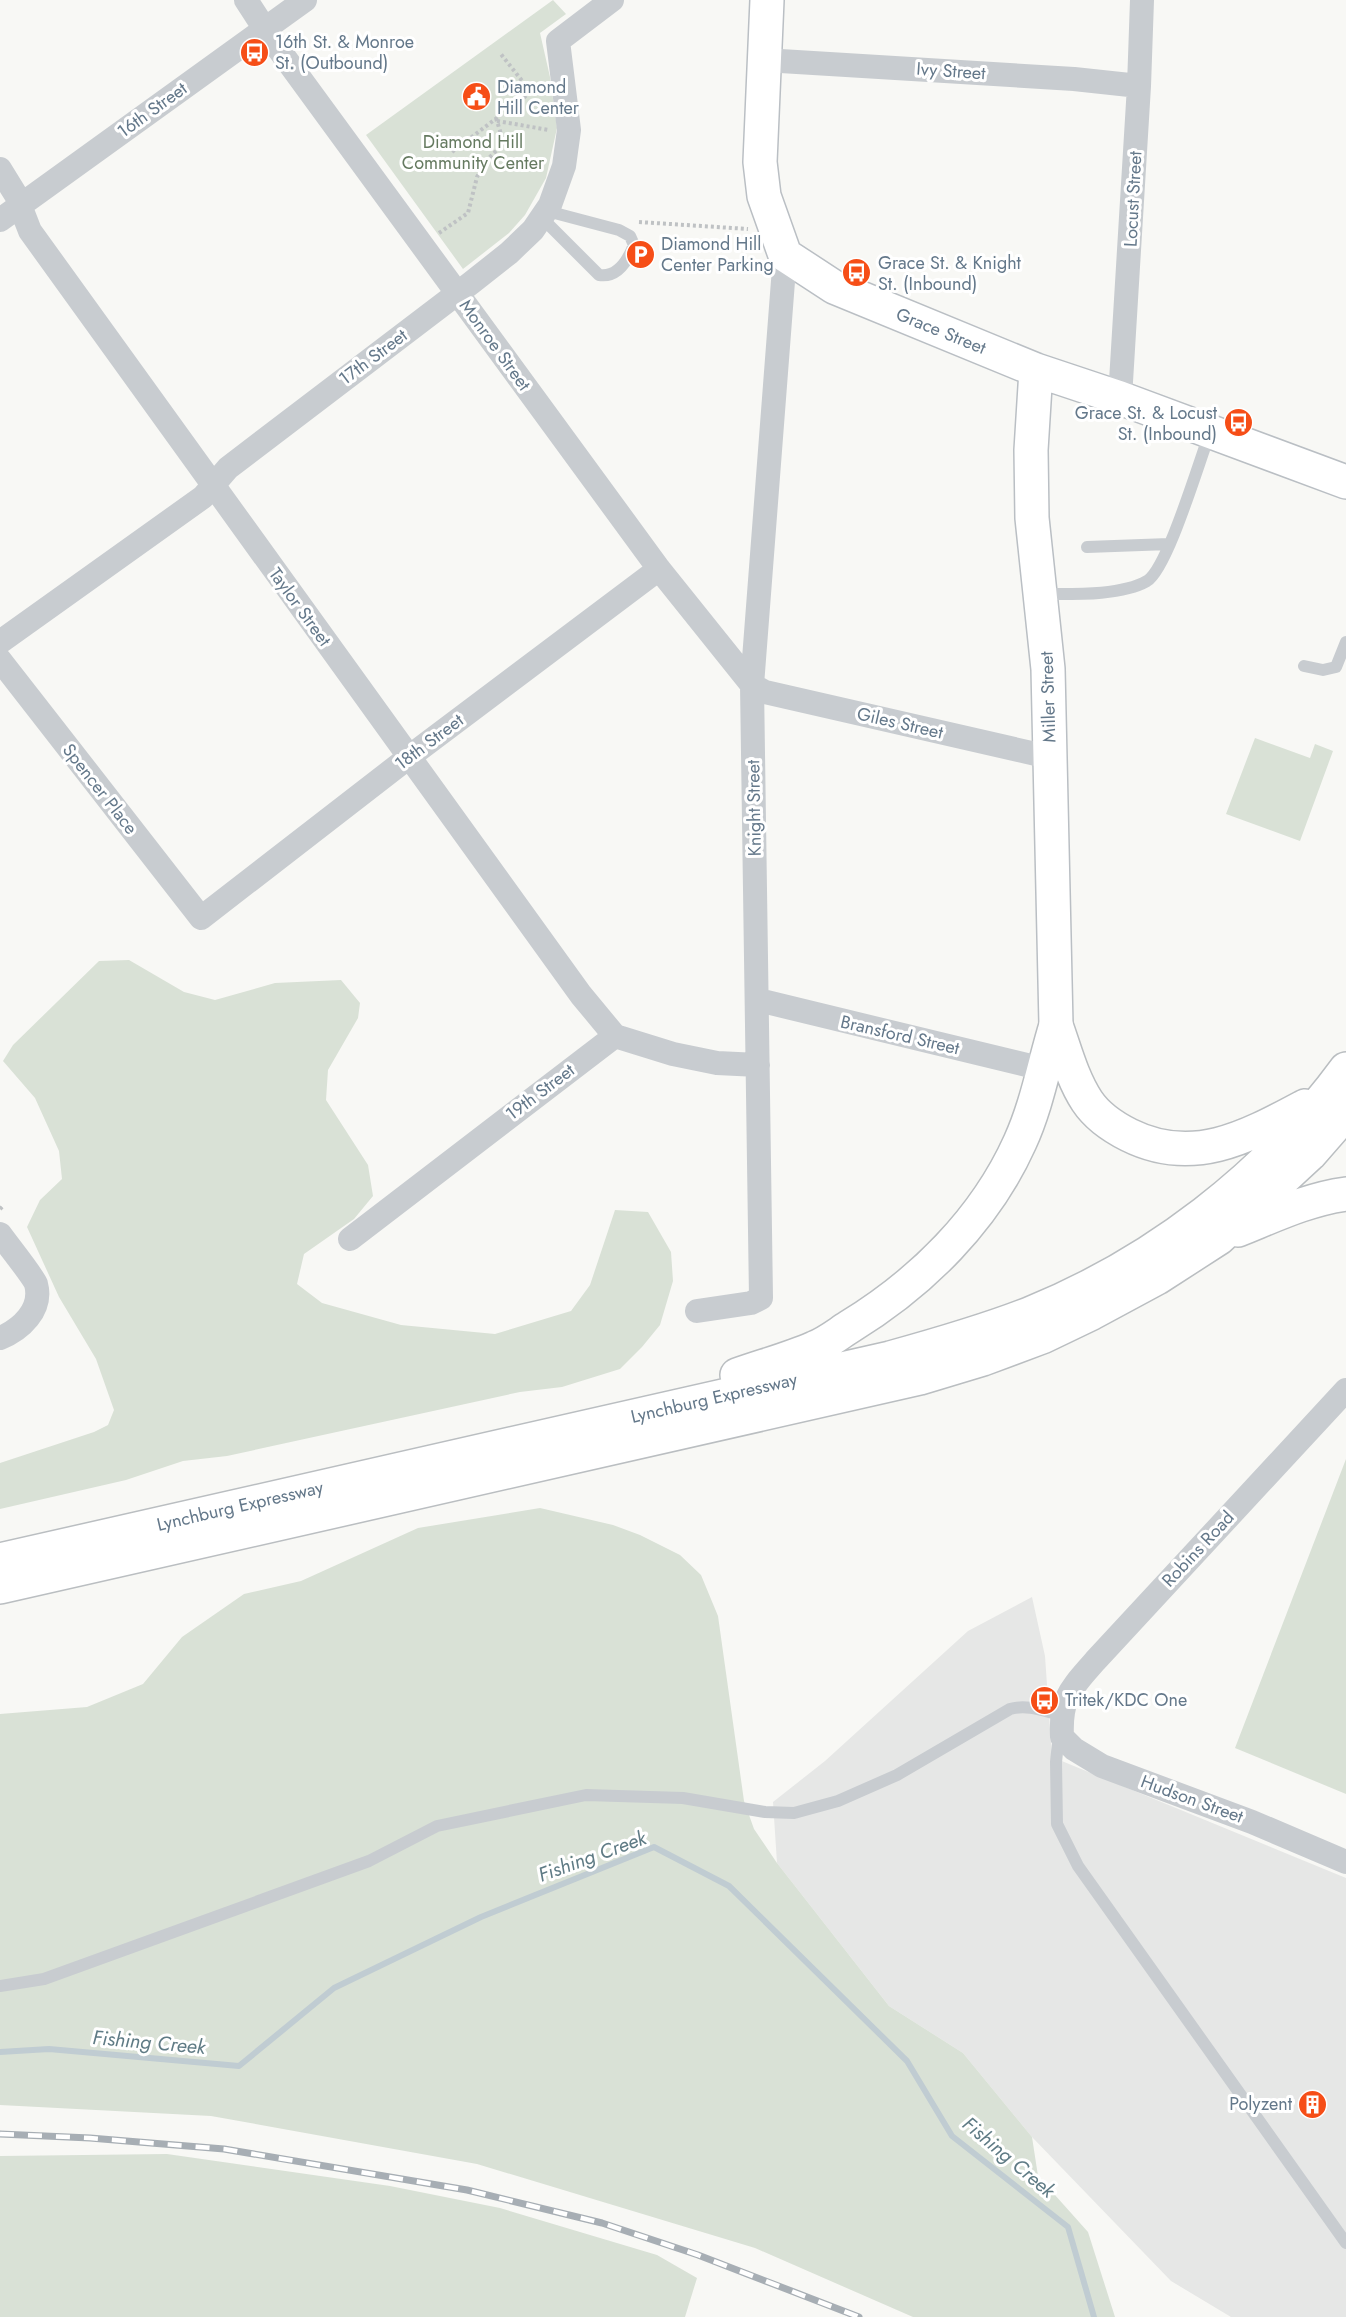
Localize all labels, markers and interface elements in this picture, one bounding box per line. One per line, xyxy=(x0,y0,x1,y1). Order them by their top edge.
place label: 16th St. & Monroe St. (Outbound) xyxy=(275,29,414,76)
bus stop icon: 16th St. & Monroe St. (Outbound) xyxy=(238,36,270,68)
street label: Ivy Street xyxy=(916,56,987,86)
place label: Diamond Hill Center xyxy=(497,74,580,121)
street label: 16th Street xyxy=(112,75,193,144)
public building icon: Diamond Hill Center xyxy=(460,81,492,113)
park label: Diamond Hill Community Center xyxy=(402,129,545,176)
street label: Locust Street xyxy=(1118,150,1149,248)
place label: Diamond Hill Center Parking xyxy=(661,231,774,278)
parking icon: Diamond Hill Center Parking xyxy=(624,238,656,270)
place label: Grace St. & Knight St. (Inbound) xyxy=(878,250,1022,297)
bus stop icon: Grace St. & Knight St. (Inbound) xyxy=(841,257,873,289)
street label: Monroe Street xyxy=(453,294,537,397)
street label: Grace Street xyxy=(892,301,991,361)
street label: 17th Street xyxy=(333,322,413,391)
place label: Grace St. & Locust St. (Inbound) xyxy=(1075,400,1218,447)
bus stop icon: Grace St. & Locust St. (Inbound) xyxy=(1222,407,1254,439)
street label: Taylor Street xyxy=(263,562,338,652)
street label: Miller Street xyxy=(1033,650,1063,743)
street label: Giles Street xyxy=(854,700,946,746)
street label: 18th Street xyxy=(389,707,469,776)
street label: Spencer Place xyxy=(56,738,144,840)
street label: Knight Street xyxy=(740,759,768,857)
street label: Bransford Street xyxy=(838,1009,963,1061)
street label: 19th Street xyxy=(500,1057,581,1127)
street label: Lynchburg Expressway xyxy=(628,1366,800,1430)
street label: Lynchburg Expressway xyxy=(154,1474,326,1538)
street label: Robins Road xyxy=(1156,1505,1240,1593)
bus stop icon: Tritek/KDC One xyxy=(1028,1684,1060,1716)
place label: Tritek/KDC One xyxy=(1065,1687,1187,1713)
street label: Hudson Street xyxy=(1137,1768,1248,1830)
water label: Fishing Creek xyxy=(534,1823,652,1889)
water label: Fishing Creek xyxy=(91,2023,208,2062)
building icon: Polyzent xyxy=(1297,2088,1329,2120)
place label: Polyzent xyxy=(1229,2091,1293,2117)
water label: Fishing Creek xyxy=(956,2110,1062,2206)

